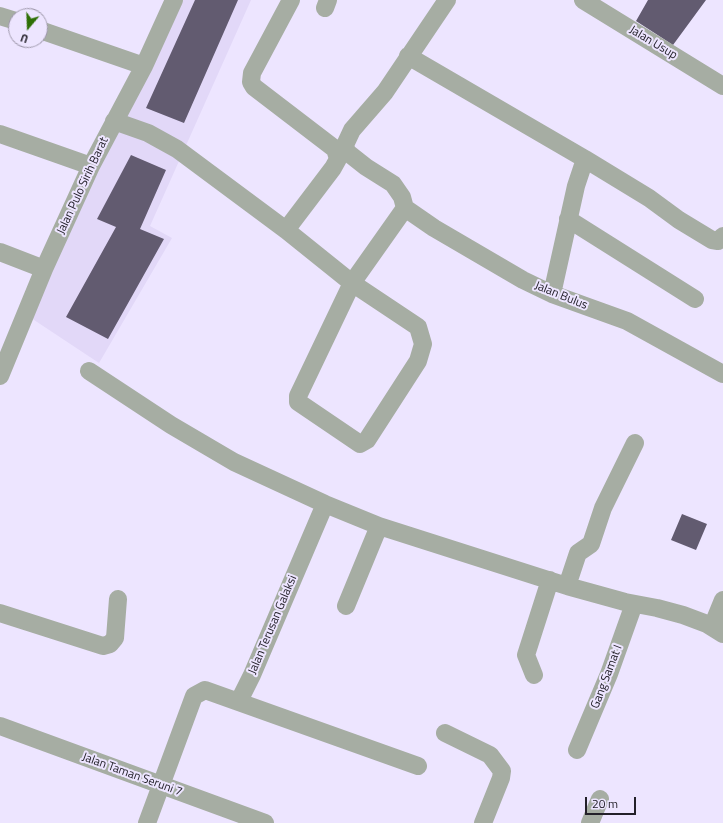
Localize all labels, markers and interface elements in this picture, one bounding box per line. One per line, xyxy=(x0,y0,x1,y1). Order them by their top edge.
north arrow xyxy=(8,8,48,48)
street label: Jalan Usup xyxy=(626,23,680,63)
text: U xyxy=(18,30,30,47)
street label: Jalan Pulo Sirih Barat xyxy=(54,135,112,237)
street label: Jalan Bulus xyxy=(532,279,590,313)
street label: Jalan Terusan Galaksi xyxy=(246,573,300,677)
street label: Gang Samat I xyxy=(588,643,626,711)
street label: Jalan Taman Seruni 7 xyxy=(80,750,184,800)
scale bar xyxy=(587,789,638,815)
text: 20 m xyxy=(592,794,618,813)

